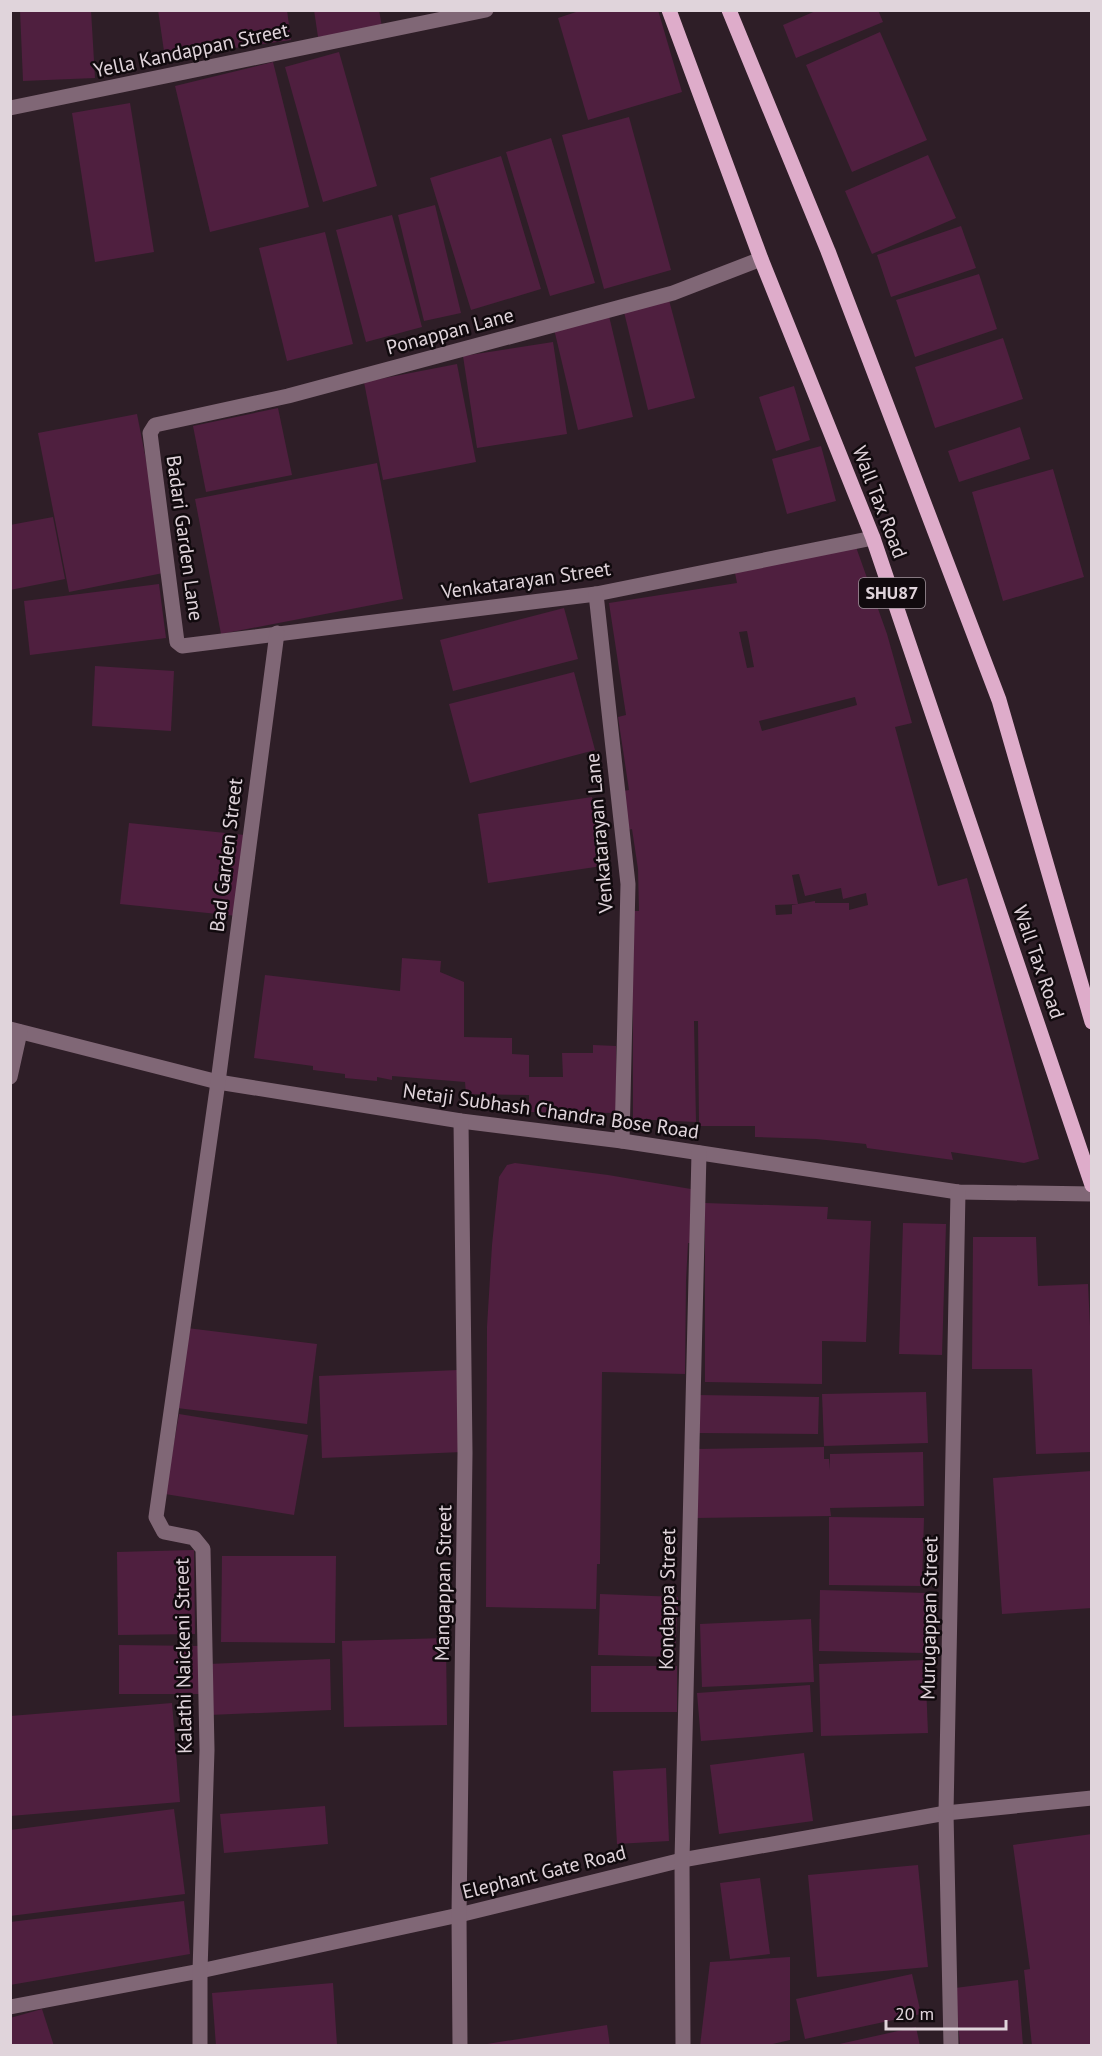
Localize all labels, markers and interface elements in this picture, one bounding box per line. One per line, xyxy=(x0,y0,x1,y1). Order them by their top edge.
street label: Yella Kandappan Street xyxy=(91,17,291,83)
street label: Ponappan Lane xyxy=(383,302,517,360)
street label: Wall Tax Road xyxy=(847,442,913,562)
street label: Badari Garden Lane xyxy=(161,454,209,622)
street label: Venkatarayan Street xyxy=(439,555,613,605)
road number: SHU87 xyxy=(859,578,925,608)
street label: Venkatarayan Lane xyxy=(579,752,619,915)
street label: Bad Garden Street xyxy=(204,776,248,933)
street label: Wall Tax Road xyxy=(1007,902,1071,1022)
street label: Netaji Subhash Chandra Bose Road xyxy=(401,1077,701,1145)
street label: Mangappan Street xyxy=(429,1504,457,1661)
street label: Kondappa Street xyxy=(653,1528,681,1670)
street label: Murugappan Street xyxy=(915,1536,943,1700)
street label: Kalathi Naickeni Street xyxy=(168,1558,198,1754)
street label: Elephant Gate Road xyxy=(459,1839,629,1905)
scale bar xyxy=(886,1993,1006,2031)
text: 20 m xyxy=(895,2002,934,2025)

